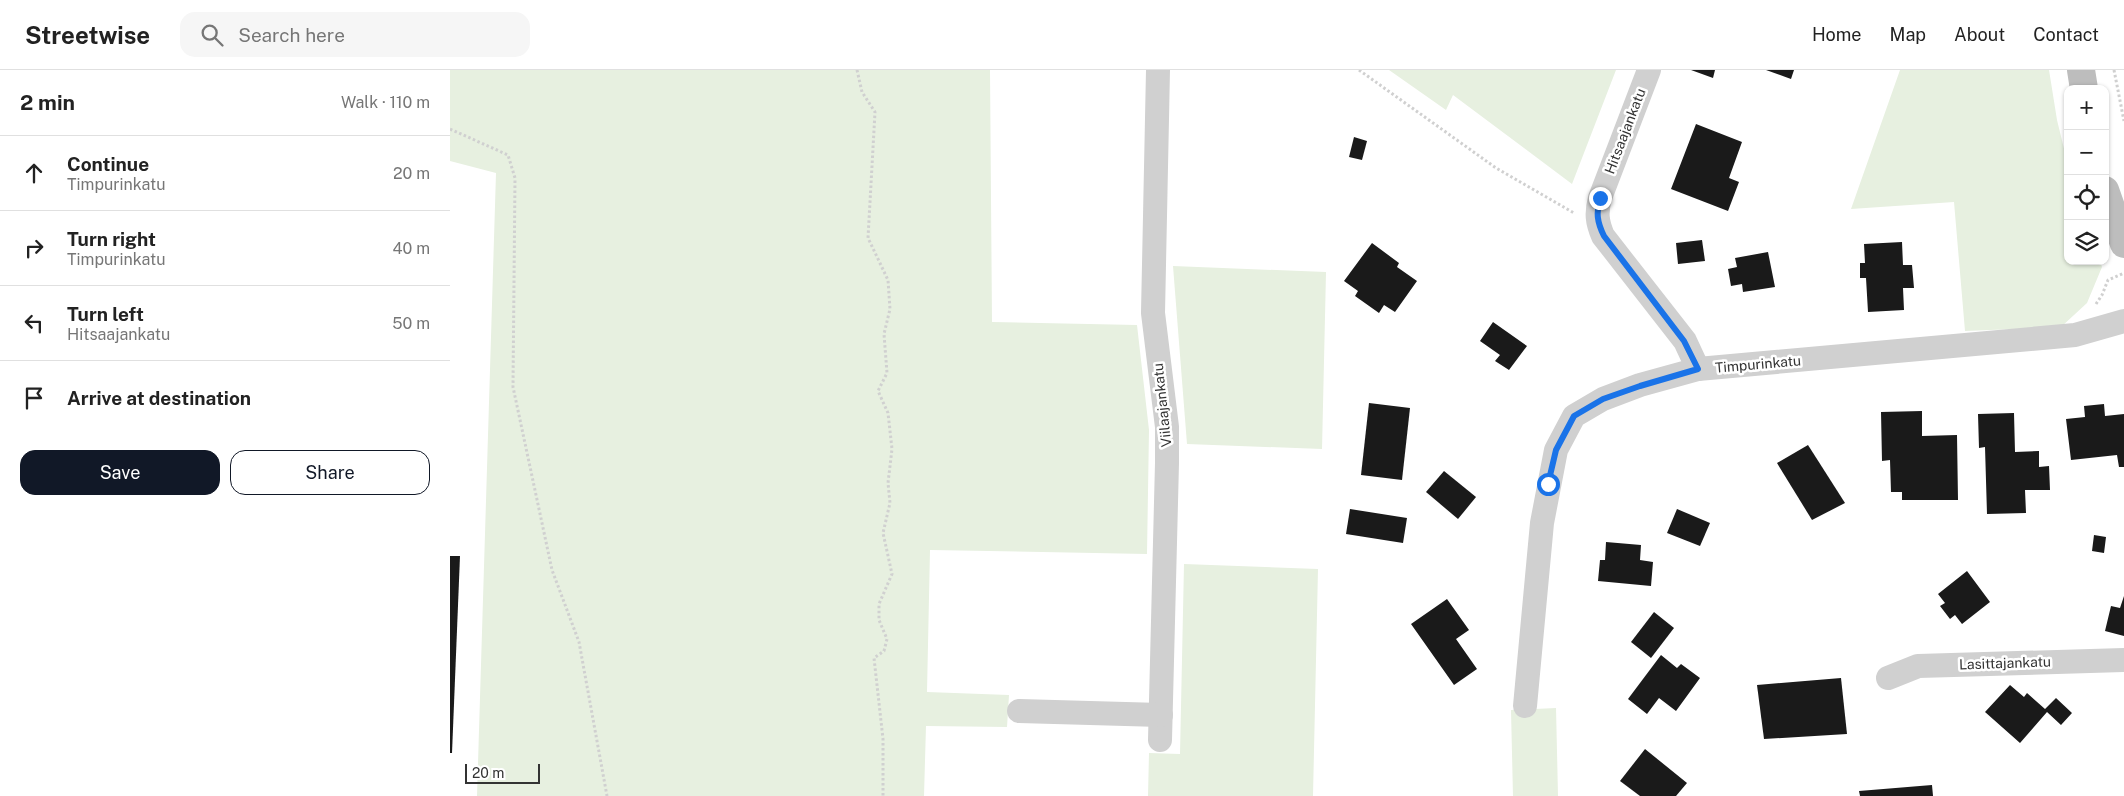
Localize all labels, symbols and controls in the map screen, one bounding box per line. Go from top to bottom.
search box [180,12,530,57]
text: Streetwise [25,21,150,49]
icon: search [198,21,226,49]
text: Search here [238,24,345,46]
text: Home [1812,24,1862,45]
text: Map [1890,24,1926,45]
text: About [1954,24,2005,45]
text: Contact [2033,24,2099,45]
map controls [2064,85,2109,265]
button: + [2064,85,2109,130]
street label: Hitsaajankatu [1601,86,1649,176]
text: 2 min [20,90,75,115]
text: Walk · 110 m [341,93,430,112]
button: − [2064,130,2109,175]
text: Continue [67,153,149,175]
icon: ahead [20,159,48,187]
text: 20 m [393,164,430,183]
text: Timpurinkatu [67,175,166,194]
button: locate [2064,175,2109,220]
route end [1589,187,1612,210]
button: layers [2064,220,2109,265]
text: Turn right [67,228,156,250]
icon: right [20,234,48,262]
text: 40 m [392,239,430,258]
text: Timpurinkatu [67,250,166,269]
text: Turn left [67,303,144,325]
icon: left [20,309,48,337]
text: 50 m [392,314,430,333]
text: Hitsaajankatu [67,325,170,344]
street label: Timpurinkatu [1714,352,1802,376]
street label: Viilaajankatu [1150,362,1174,448]
icon: arrive [20,384,48,412]
text: Arrive at destination [67,387,251,409]
button: Save [20,450,220,495]
button: Share [230,450,430,495]
route start [1537,473,1560,496]
street label: Lasittajankatu [1959,653,2051,673]
scale bar [465,761,540,784]
text: 20 m [472,765,504,781]

